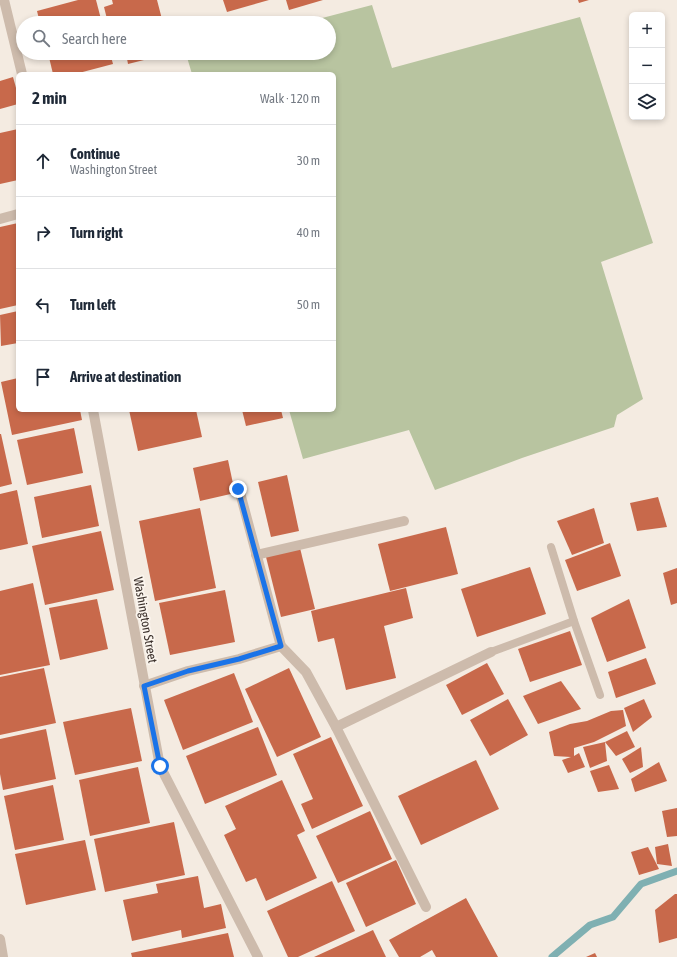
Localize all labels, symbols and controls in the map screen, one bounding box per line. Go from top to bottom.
map controls [629,12,665,120]
button: + [629,12,665,48]
search box [16,16,336,60]
icon: search [30,27,52,49]
text: Search here [62,30,127,47]
button: − [629,48,665,84]
button: layers [629,84,665,120]
text: 2 min [32,88,67,108]
text: Walk · 120 m [260,91,320,106]
text: Continue [70,145,120,162]
icon: ahead [32,150,54,172]
text: 30 m [297,153,320,168]
text: Washington Street [70,162,157,177]
icon: right [32,222,54,244]
text: Turn right [70,224,123,241]
text: 40 m [297,225,320,240]
icon: left [32,294,54,316]
text: Turn left [70,296,116,313]
text: 50 m [297,297,320,312]
icon: arrive [32,366,54,388]
text: Arrive at destination [70,368,181,385]
route end [229,480,247,498]
street label: Washington Street [131,576,161,665]
route start [151,757,169,775]

